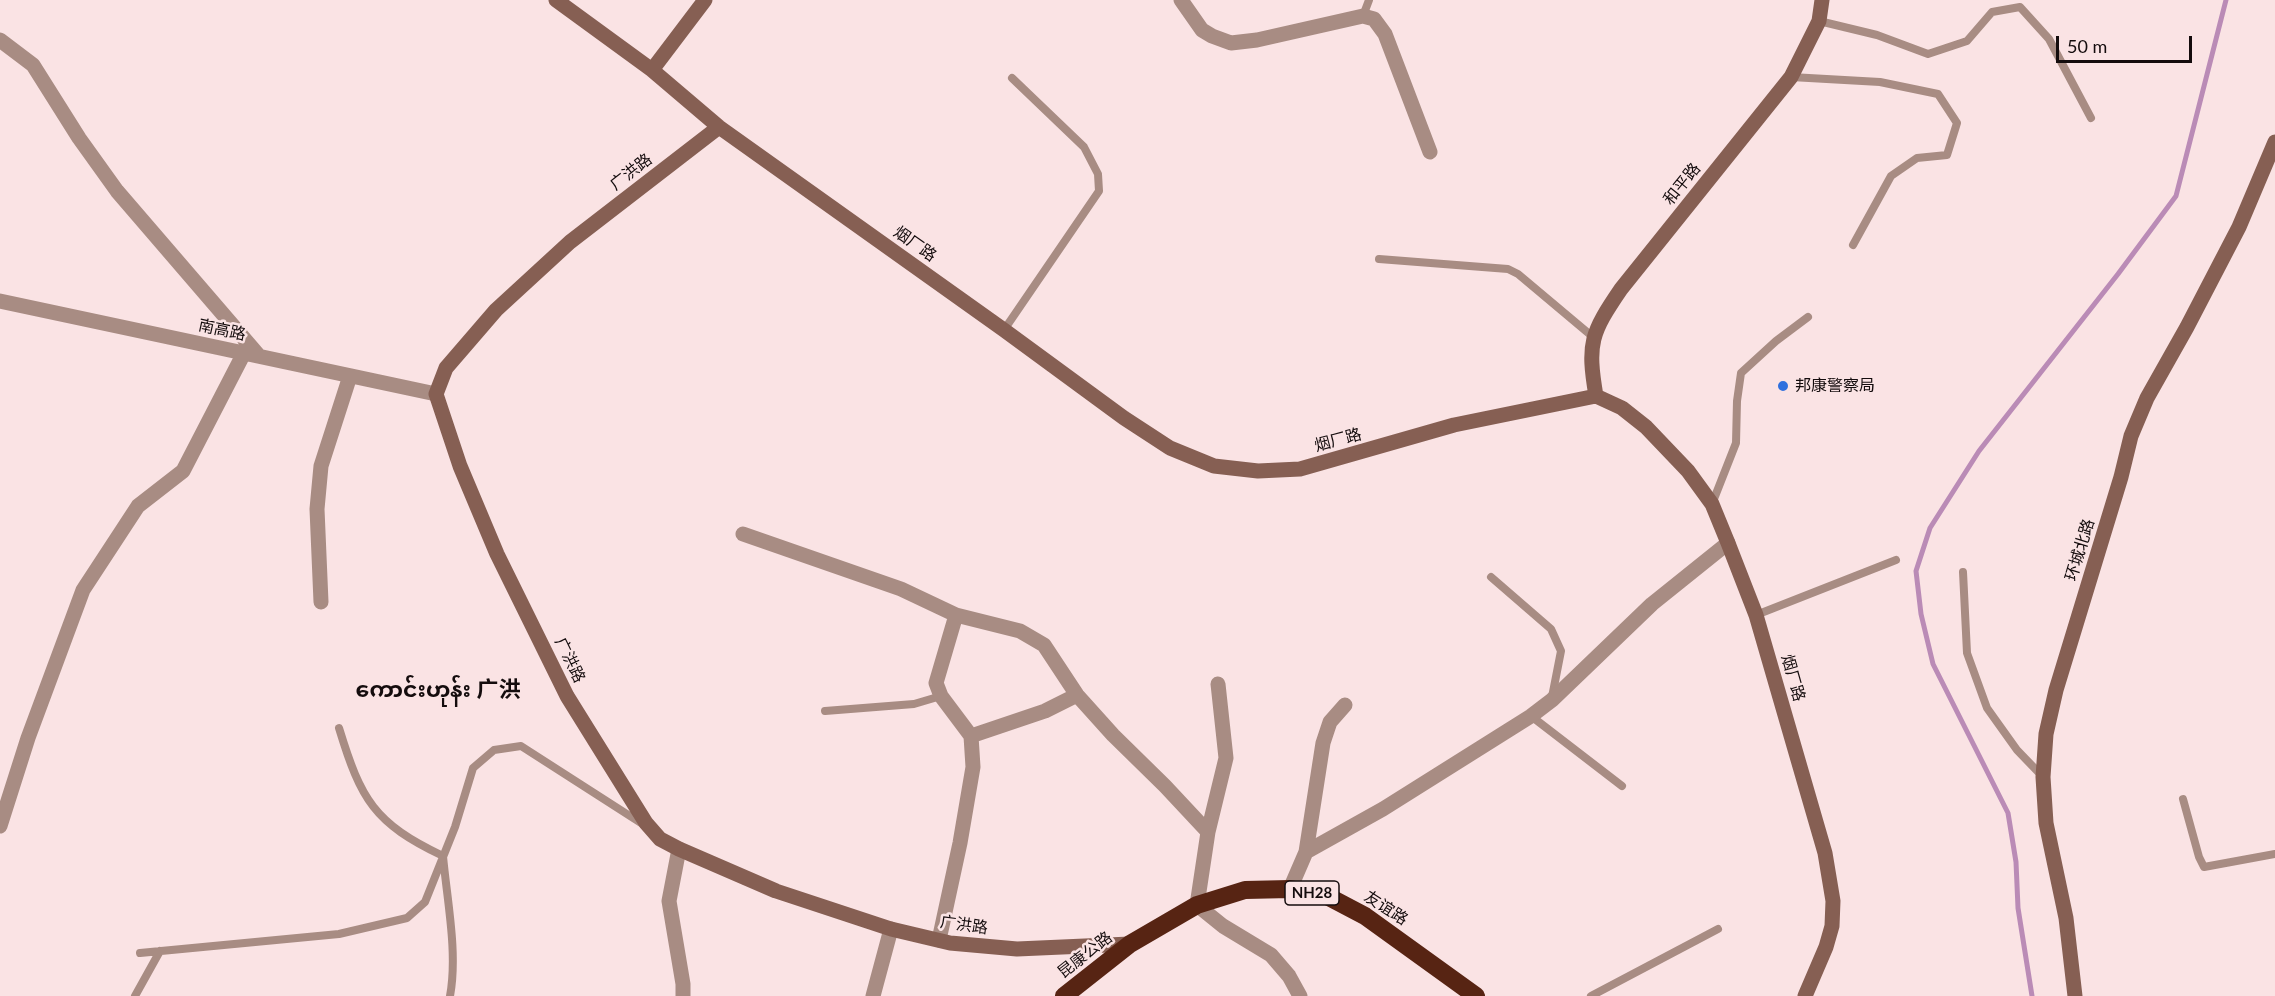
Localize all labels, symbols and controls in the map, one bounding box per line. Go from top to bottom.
scale bar [2059,24,2196,62]
text: 50 m [2067,35,2107,57]
street label: 广洪路 [606,150,656,194]
street label: 和平路 [1659,159,1705,209]
street label: 烟厂路 [890,222,940,266]
street label: 南高路 [197,316,247,344]
place label: 邦康警察局 [1795,376,1875,396]
marker: 邦康警察局 [1776,379,1790,393]
street label: 烟厂路 [1312,425,1364,455]
street label: 环城北路 [2061,517,2099,583]
street label: 广洪路 [551,634,589,686]
street label: 烟厂路 [1777,652,1809,704]
district label: ကောင်းဟုန်း 广洪 [356,677,520,703]
road number: NH28 [1285,881,1339,905]
street label: 友谊路 [1361,887,1411,929]
street label: 广洪路 [939,912,989,938]
street label: 昆康公路 [1054,928,1116,982]

